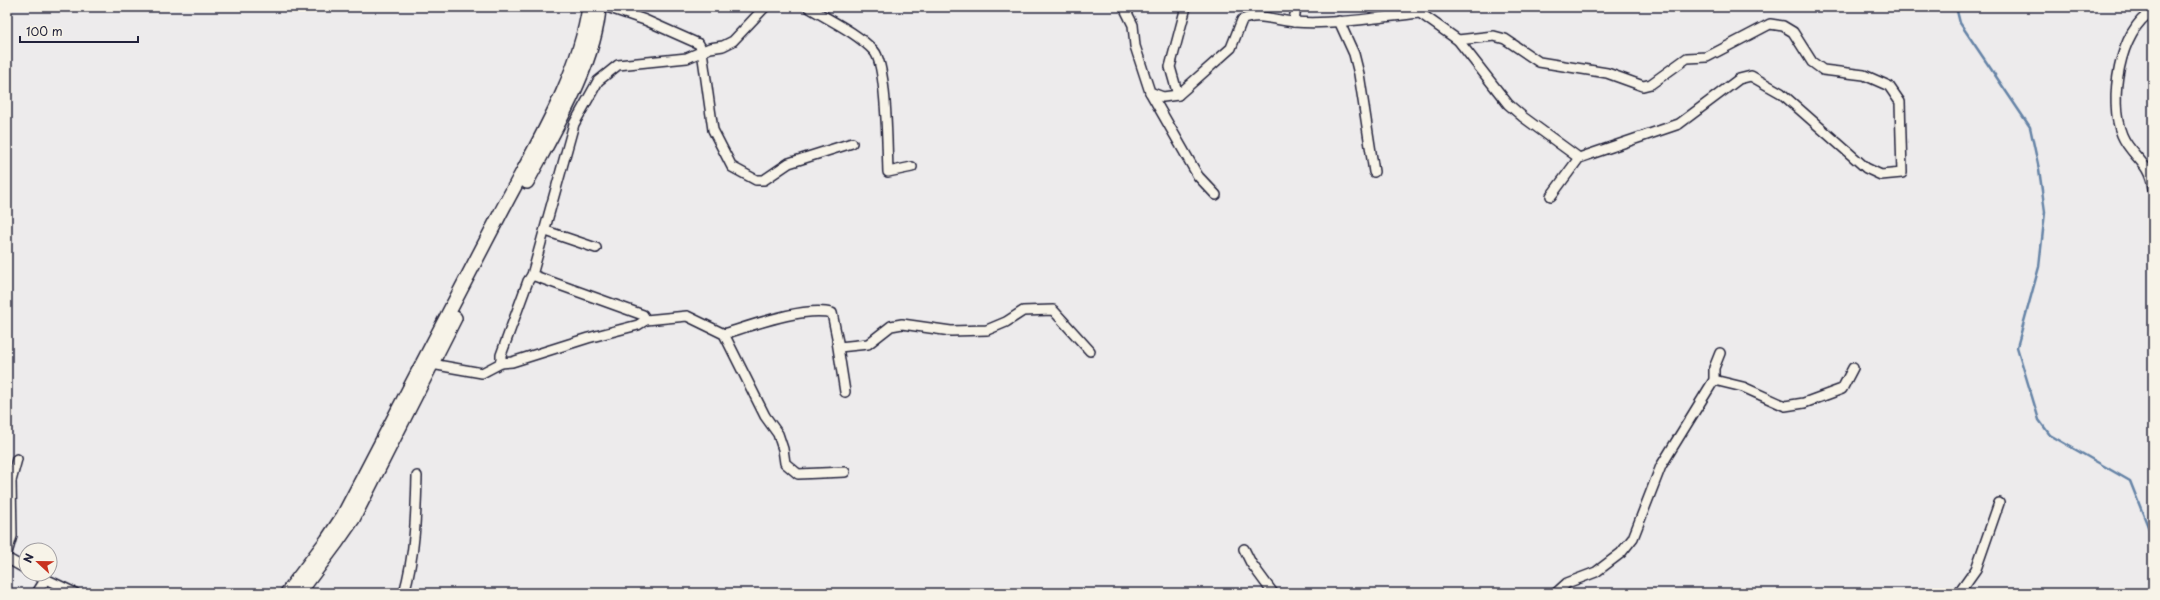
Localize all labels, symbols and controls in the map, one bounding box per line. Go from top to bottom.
scale bar [20,18,138,44]
text: 100 m [26,22,63,40]
north arrow [18,542,58,582]
text: N [19,551,38,565]

